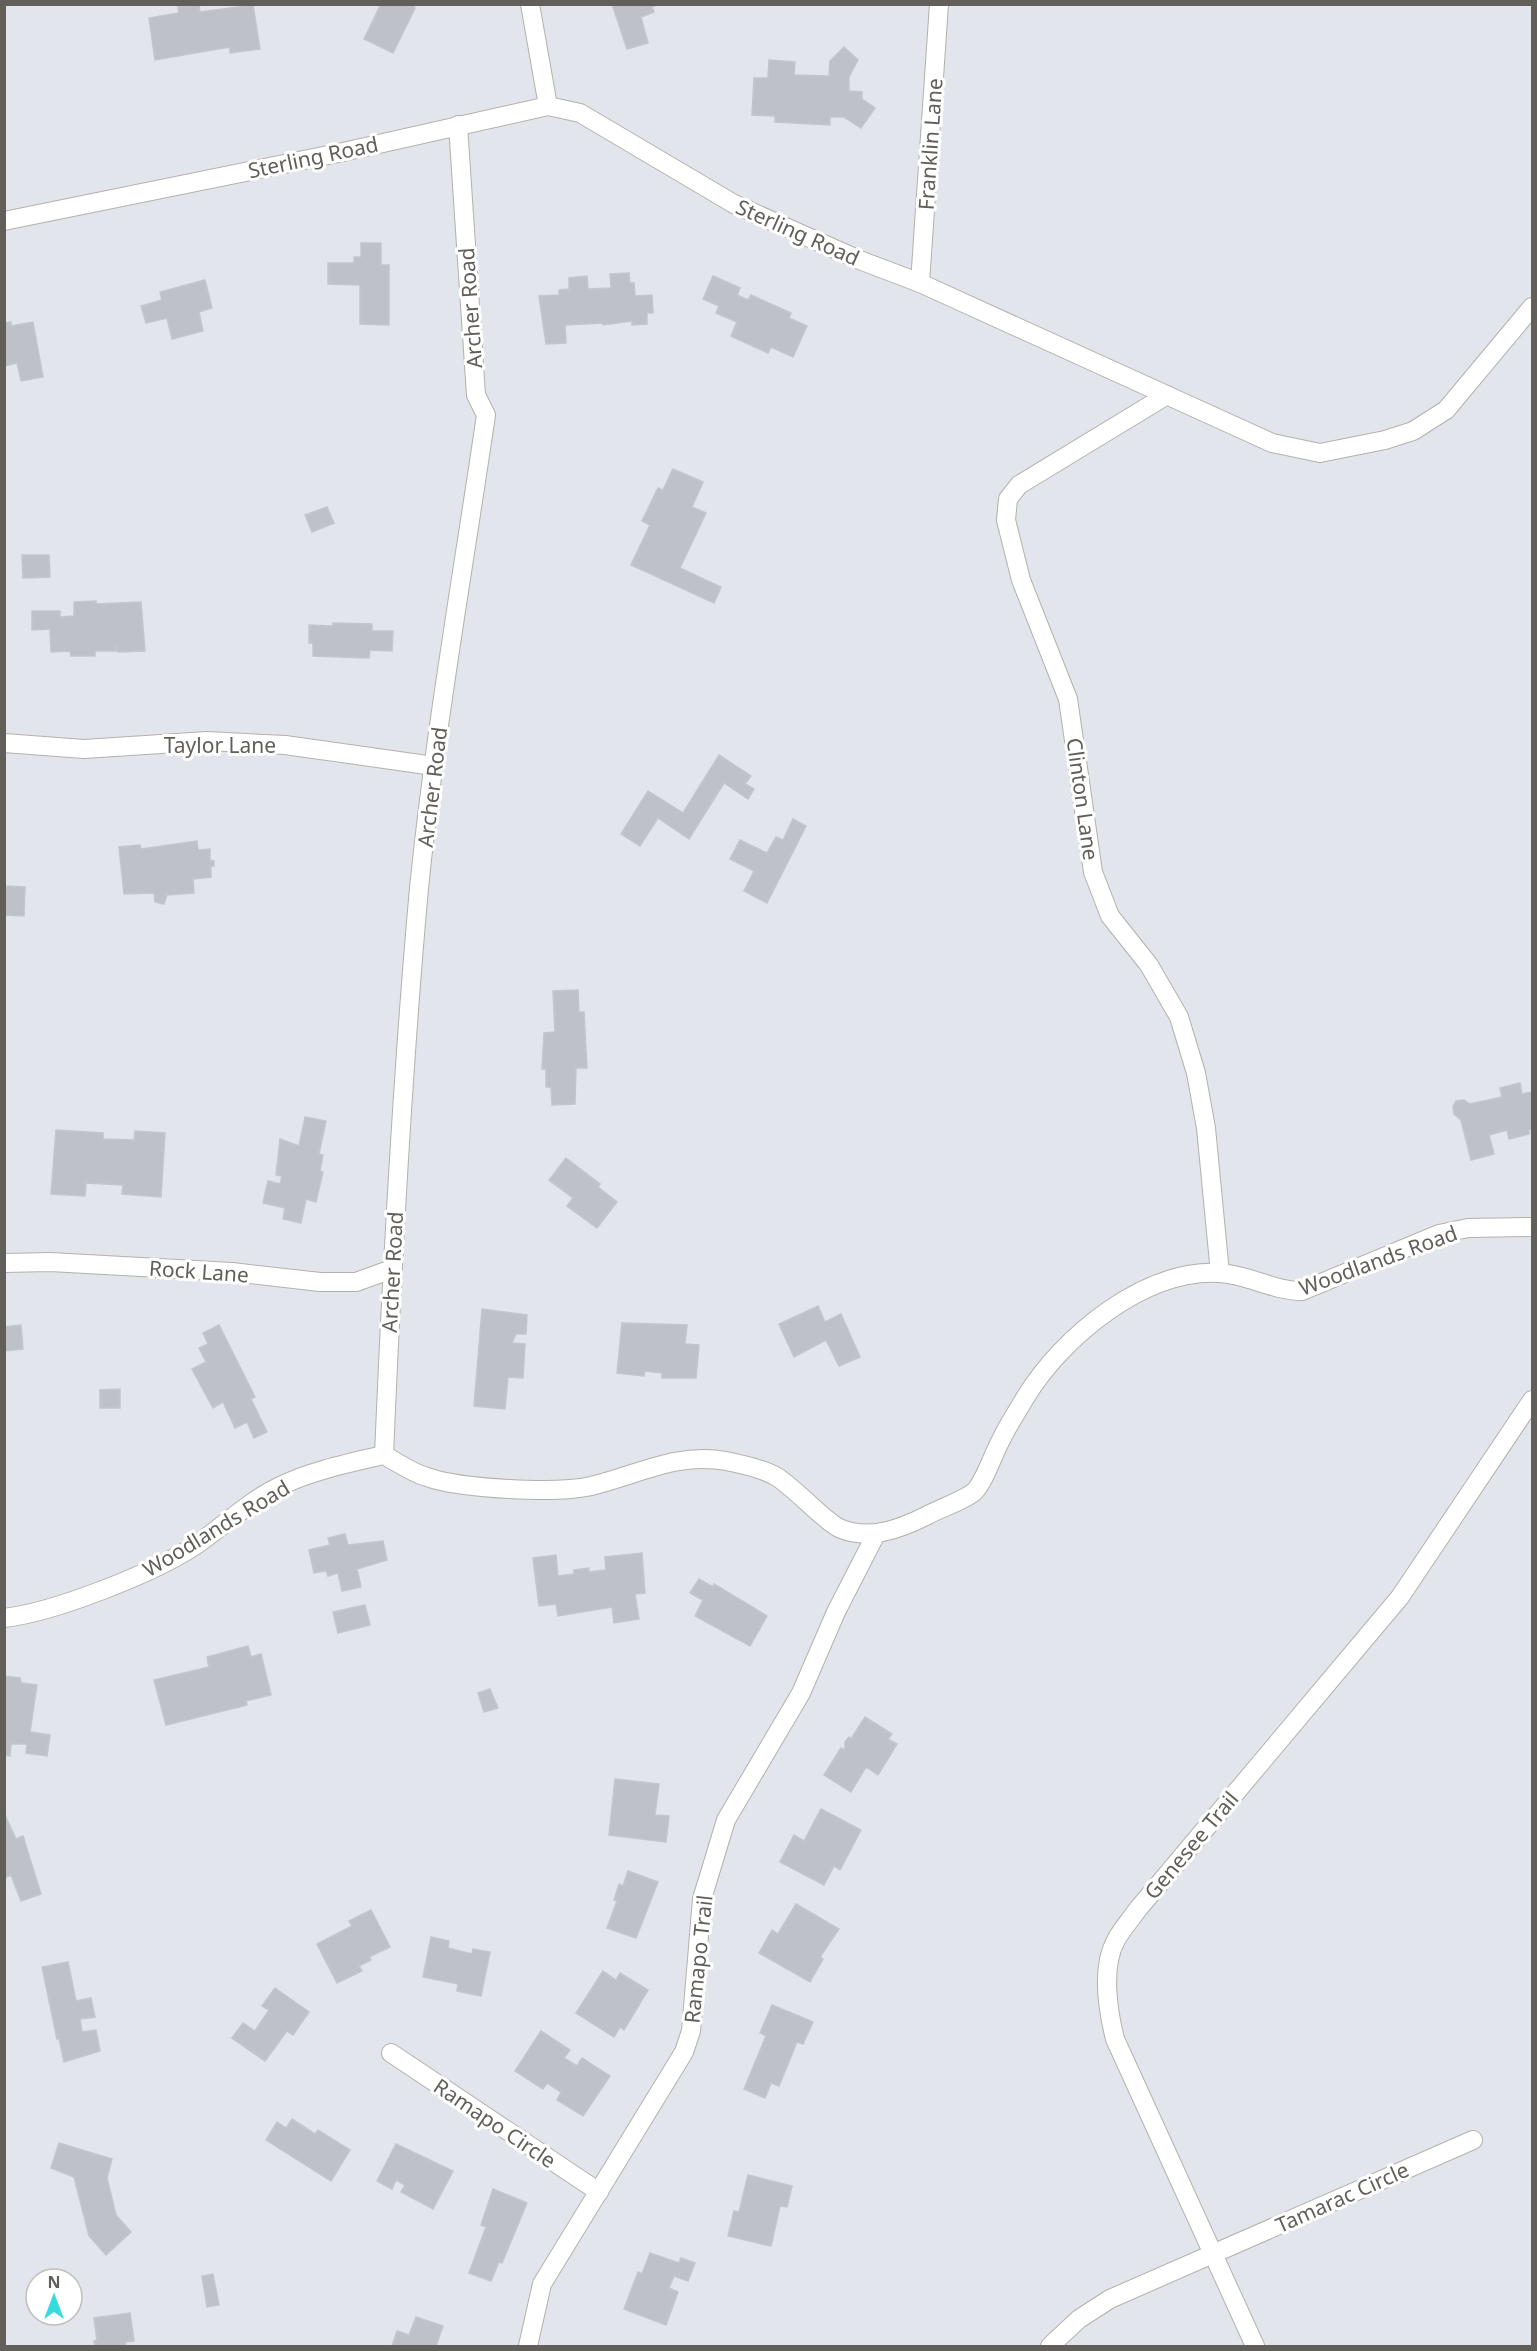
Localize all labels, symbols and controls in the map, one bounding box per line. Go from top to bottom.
street label: Franklin Lane [911,77,949,211]
street label: Sterling Road [245,130,381,184]
street label: Sterling Road [732,192,864,272]
street label: Archer Road [452,247,488,369]
street label: Archer Road [411,725,453,849]
street label: Taylor Lane [164,731,276,759]
street label: Clinton Lane [1061,736,1105,862]
street label: Archer Road [375,1211,409,1333]
street label: Woodlands Road [1295,1218,1461,1302]
street label: Rock Lane [148,1254,250,1288]
street label: Woodlands Road [137,1473,295,1583]
street label: Genesee Trail [1138,1785,1244,1905]
street label: Ramapo Trail [677,1893,719,2025]
street label: Ramapo Circle [428,2072,562,2174]
street label: Tamarac Circle [1271,2155,1413,2239]
north arrow [24,2267,84,2327]
text: N [47,2271,61,2293]

